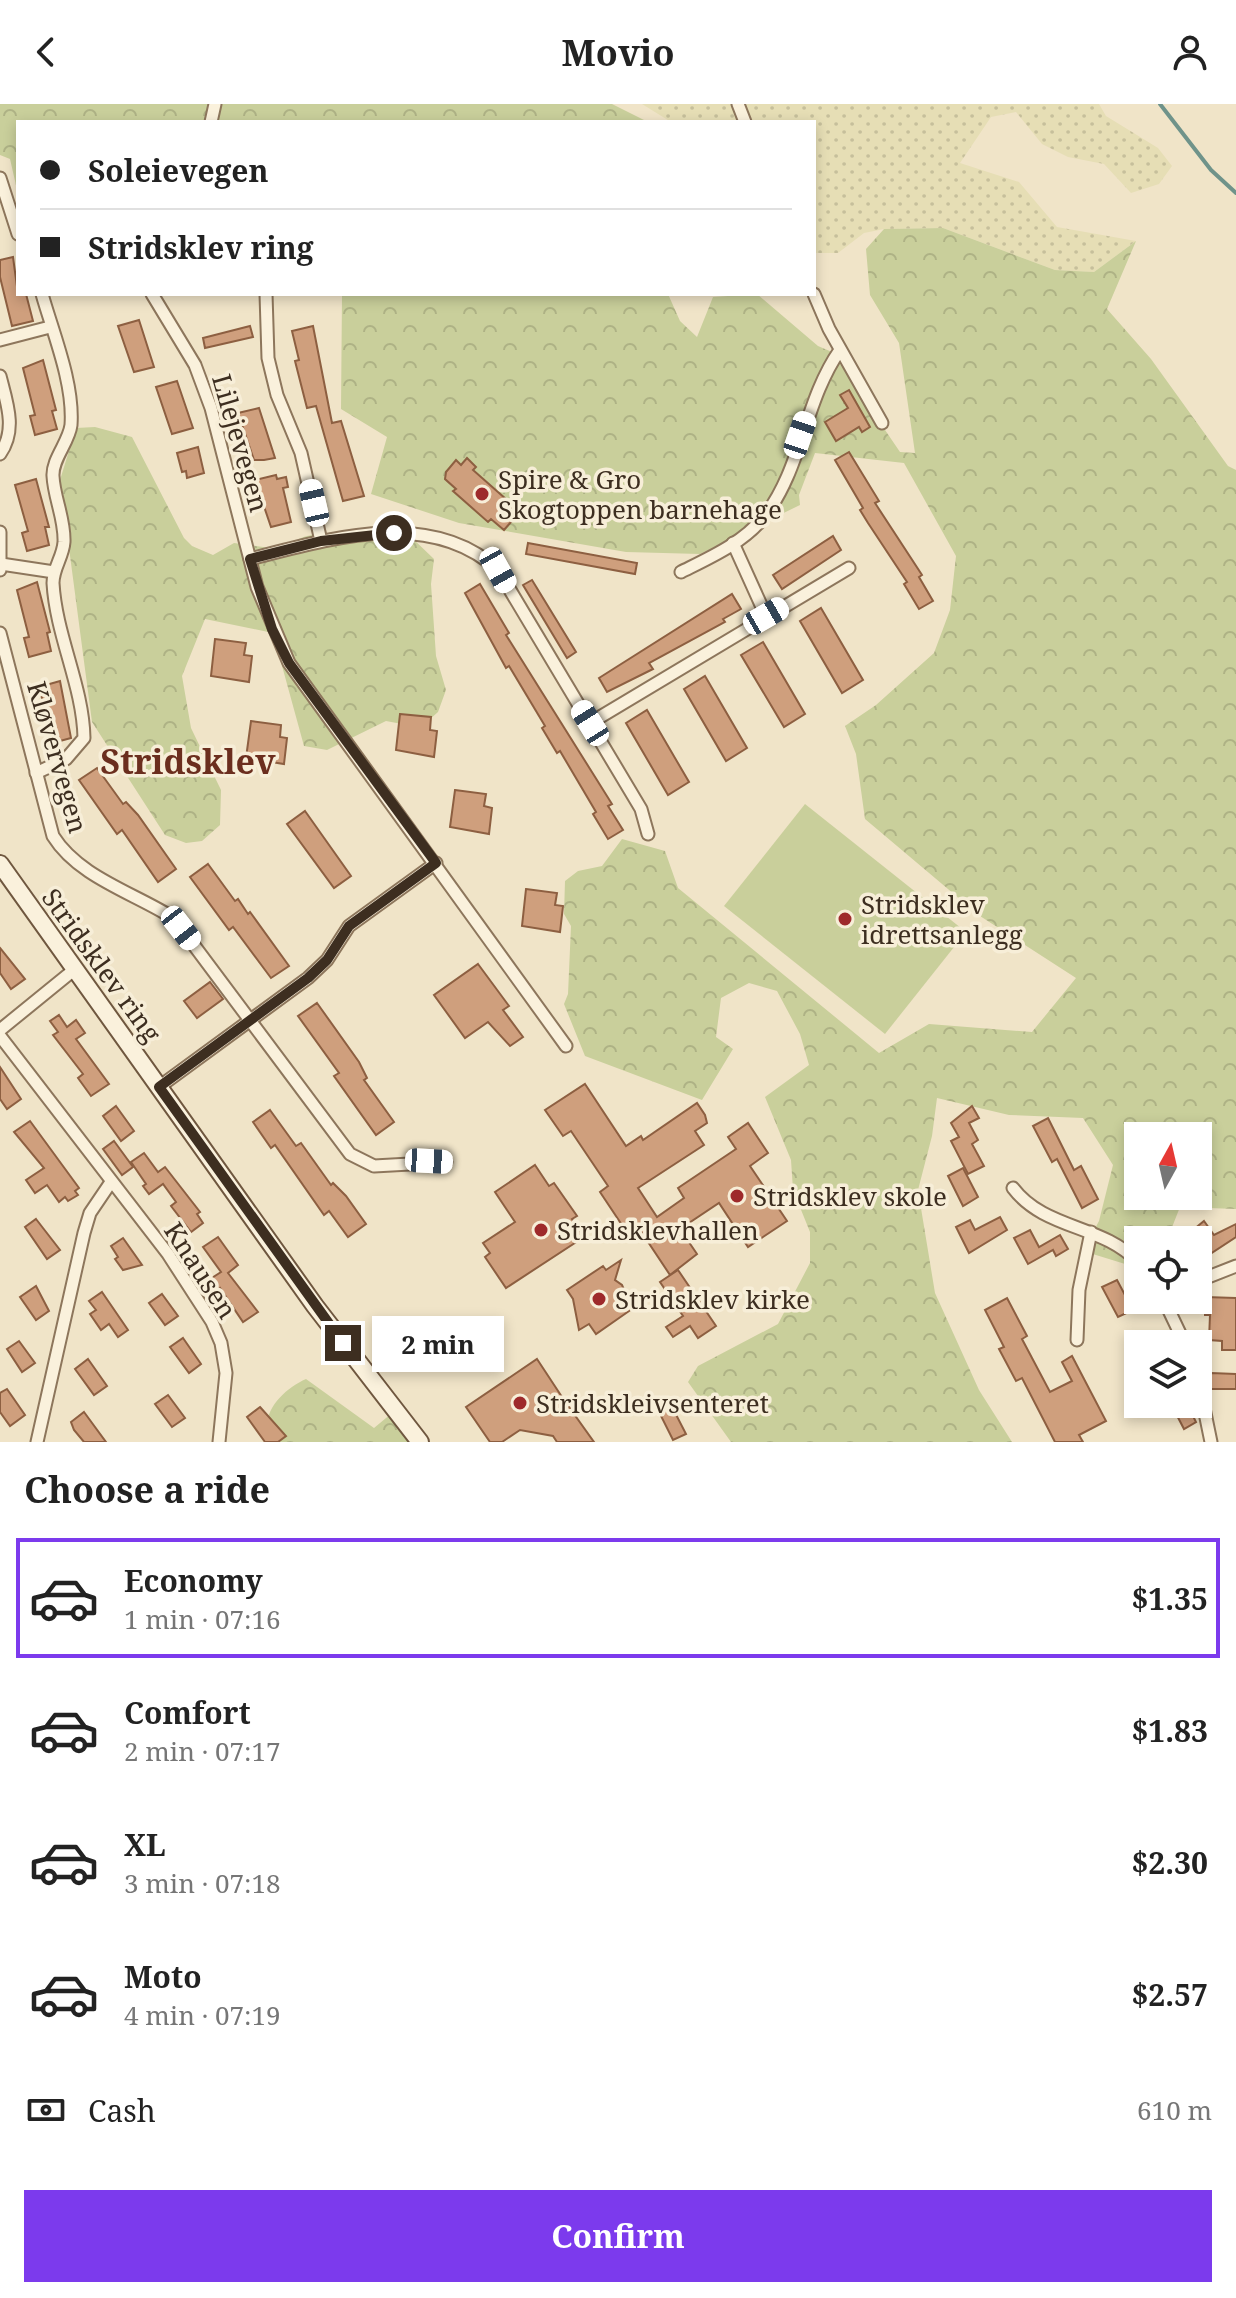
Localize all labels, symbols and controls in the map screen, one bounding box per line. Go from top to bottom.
text: Movio [562,28,674,77]
icon: back [24,30,68,74]
icon: person [1168,30,1212,74]
text: Soleievegen [88,150,269,191]
text: Stridsklev ring [88,227,314,268]
street label: Lilejevegen [204,370,278,516]
car [781,408,819,462]
place label: Spire & Gro Skogtoppen barnehage [498,461,782,527]
car [297,477,331,529]
marker: Spire & Gro Skogtoppen barnehage [473,485,491,503]
route start [376,515,412,551]
car [476,543,520,597]
car [739,594,793,638]
street label: Kløvervegen [19,677,97,837]
car [567,696,613,750]
district label: Stridsklev [100,738,276,784]
street label: Stridsklev ring [34,881,170,1049]
place label: Stridsklev idrettsanlegg [861,886,1023,952]
car [157,902,205,954]
marker: Stridsklev idrettsanlegg [836,910,854,928]
north arrow [1124,1122,1212,1210]
map controls [1124,1122,1212,1418]
car [404,1148,454,1174]
place label: Stridsklev skole [753,1178,947,1214]
marker: Stridsklev skole [728,1187,746,1205]
place label: Stridsklevhallen [557,1212,759,1248]
street label: Knausen [156,1215,246,1326]
marker: Stridsklevhallen [532,1221,550,1239]
button: locate [1124,1226,1212,1314]
place label: Stridsklev kirke [615,1281,810,1317]
marker: Stridsklev kirke [590,1290,608,1308]
callout: 2 min [371,1315,503,1371]
route end [325,1325,361,1361]
text: 2 min [401,1326,475,1362]
button: layers [1124,1330,1212,1418]
place label: Stridskleivsenteret [536,1385,769,1421]
marker: Stridskleivsenteret [511,1394,529,1412]
text: Choose a ride [24,1465,270,1514]
text: Economy [124,1560,263,1601]
icon: car [28,1562,100,1634]
text: $1.35 [1131,1578,1208,1619]
text: 1 min · 07:16 [124,1601,281,1637]
text: Comfort [124,1692,251,1733]
icon: car [28,1694,100,1766]
text: $1.83 [1131,1710,1208,1751]
text: 2 min · 07:17 [124,1733,281,1769]
text: XL [124,1824,166,1865]
icon: car [28,1826,100,1898]
text: $2.30 [1131,1842,1208,1883]
text: 3 min · 07:18 [124,1865,281,1901]
text: Moto [124,1956,202,1997]
icon: car [28,1958,100,2030]
text: $2.57 [1131,1974,1208,2015]
text: 4 min · 07:19 [124,1997,281,2033]
icon: cash [24,2088,68,2132]
text: Cash [88,2090,156,2131]
text: 610 m [1137,2092,1212,2128]
button: Confirm [24,2190,1212,2282]

